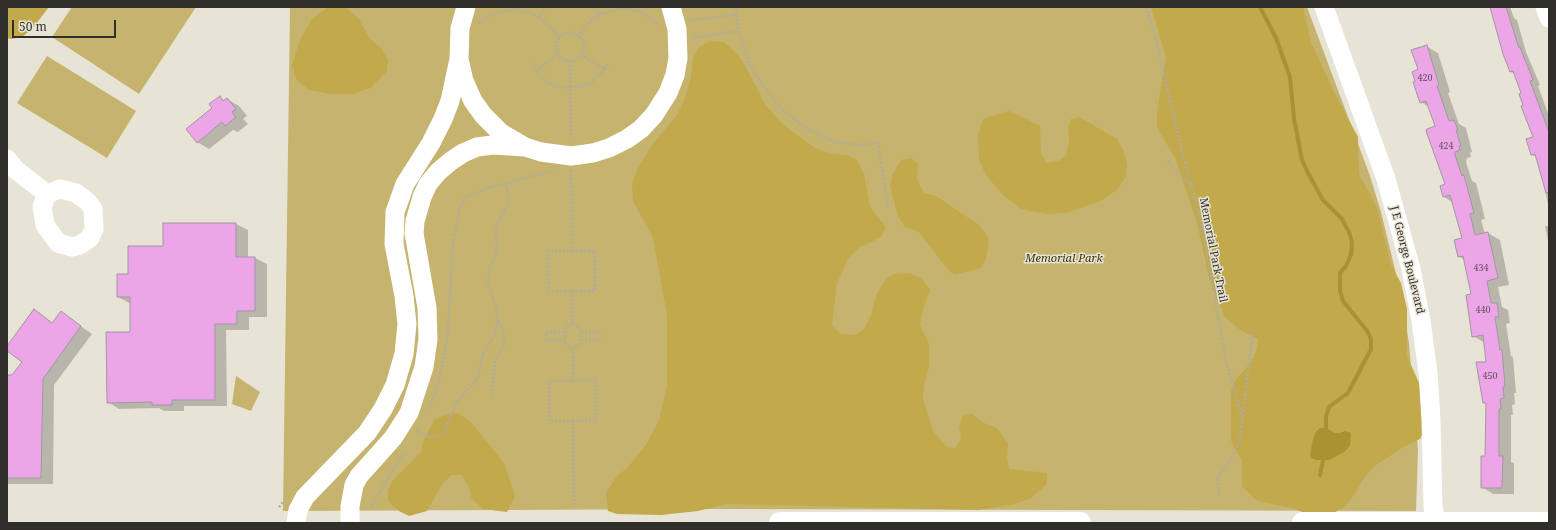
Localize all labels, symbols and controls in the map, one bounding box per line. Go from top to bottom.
scale bar [14,12,118,38]
text: 50 m [19,18,47,35]
house number: 420 [1417,73,1433,83]
house number: 424 [1438,141,1454,151]
street label: Memorial Park Trail [1196,197,1230,303]
street label: J E George Boulevard [1387,205,1427,315]
park label: Memorial Park [1025,252,1103,266]
house number: 434 [1473,263,1489,273]
house number: 440 [1475,305,1491,315]
house number: 450 [1482,371,1498,381]

